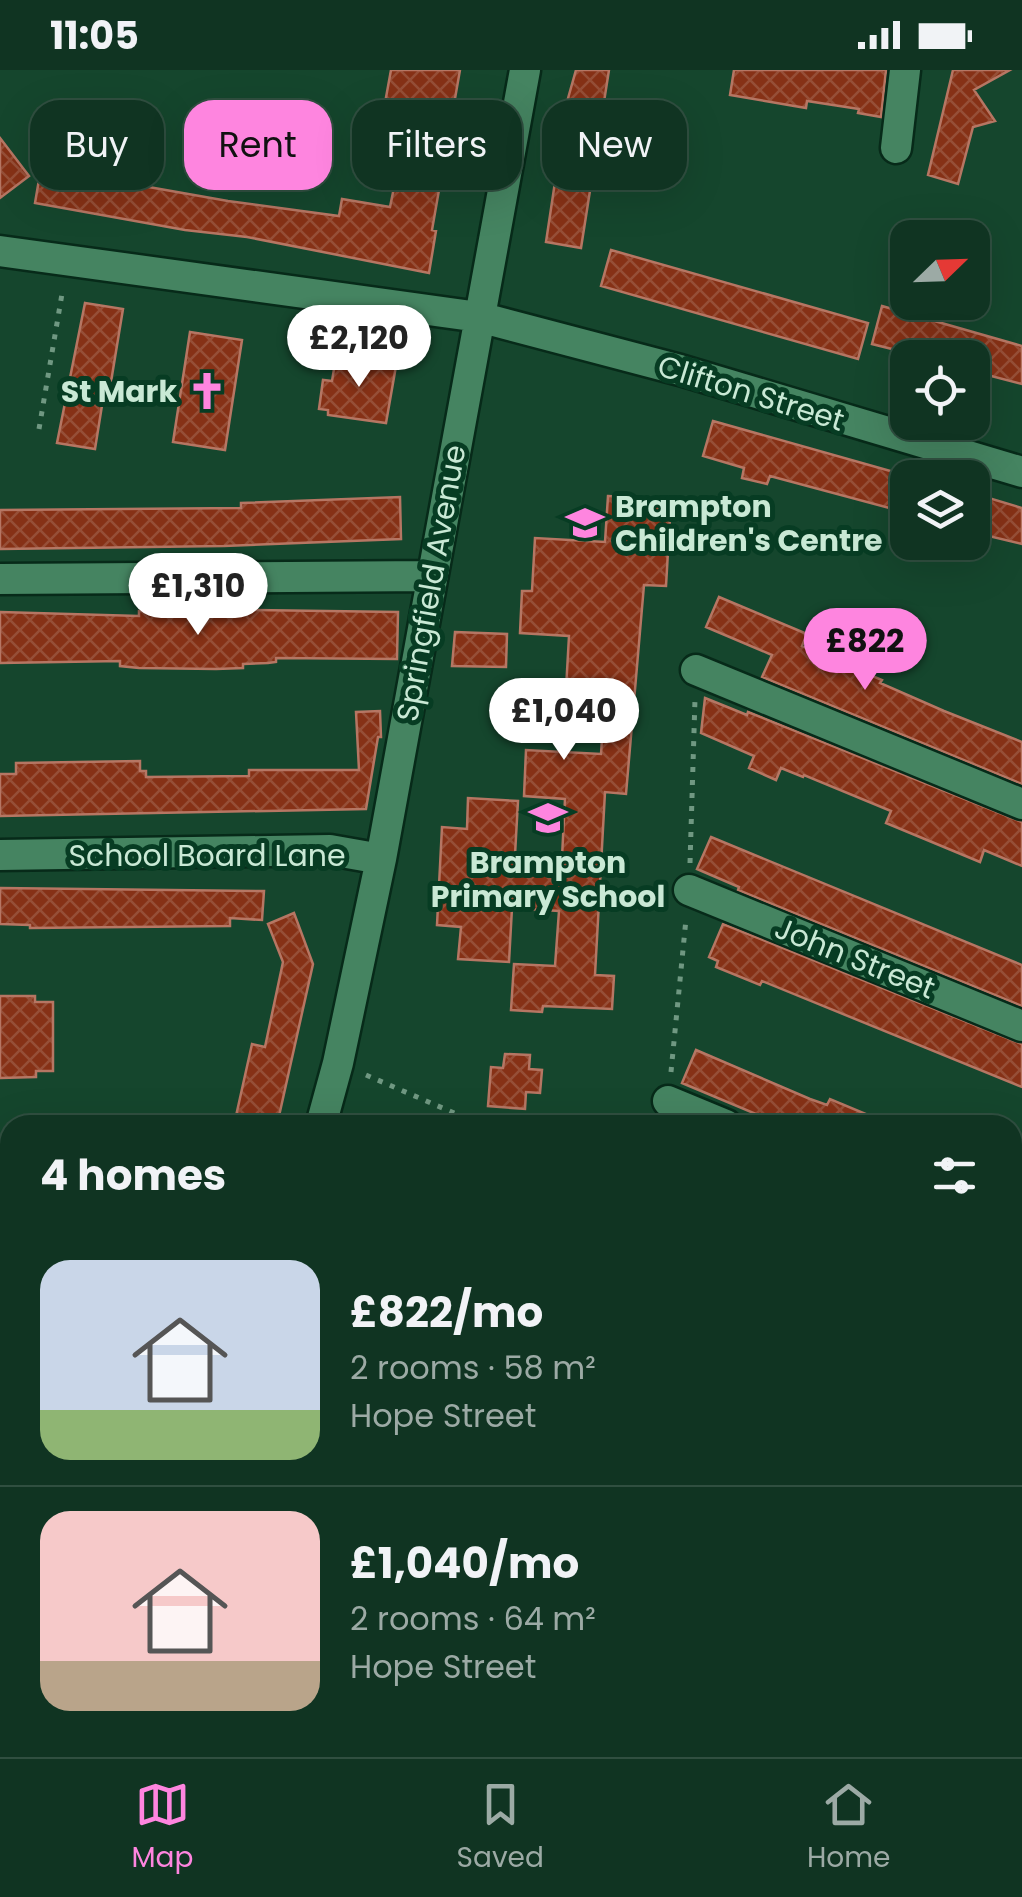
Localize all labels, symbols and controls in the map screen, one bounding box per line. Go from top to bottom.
text: 11:05 [50,9,139,62]
chip: Buy [30,100,164,190]
chip: Rent [184,100,332,190]
chip: Filters [352,100,522,190]
chip: New [542,100,687,190]
north arrow [890,220,990,320]
map controls [890,220,990,560]
pin: £2,120 [278,305,440,390]
text: £2,120 [309,315,409,360]
button: locate [890,340,990,440]
street label: Clifton Street [652,344,850,442]
place label: St Mark [61,370,177,413]
church icon: St Mark [186,370,228,412]
street label: Springfield Avenue [386,441,476,725]
button: layers [890,460,990,560]
place label: Brampton Children's Centre [615,485,882,562]
school or university icon: Brampton Children's Centre [564,502,606,544]
pin: £1,310 [117,553,279,638]
text: £1,310 [151,563,245,608]
pin: £822 [806,608,924,693]
text: £822 [826,618,904,663]
pin: £1,040 [483,678,645,763]
text: £1,040 [511,688,617,733]
school or university icon: Brampton Primary School [527,797,569,839]
street label: School Board Lane [68,834,346,877]
place label: Brampton Primary School [431,841,665,918]
street label: John Street [768,906,942,1010]
text: 4 homes [40,1146,226,1205]
icon: filters [927,1148,982,1203]
text: £822/mo [350,1283,543,1342]
icon: home [120,1300,240,1420]
text: 2 rooms · 58 m² [350,1345,596,1390]
text: Hope Street [350,1393,536,1438]
text: £1,040/mo [350,1534,579,1593]
icon: home [120,1551,240,1671]
text: 2 rooms · 64 m² [350,1596,596,1641]
text: Hope Street [350,1644,536,1689]
tab: Map [132,1777,193,1879]
tab: Saved [457,1777,544,1879]
tab: Home [807,1777,890,1879]

